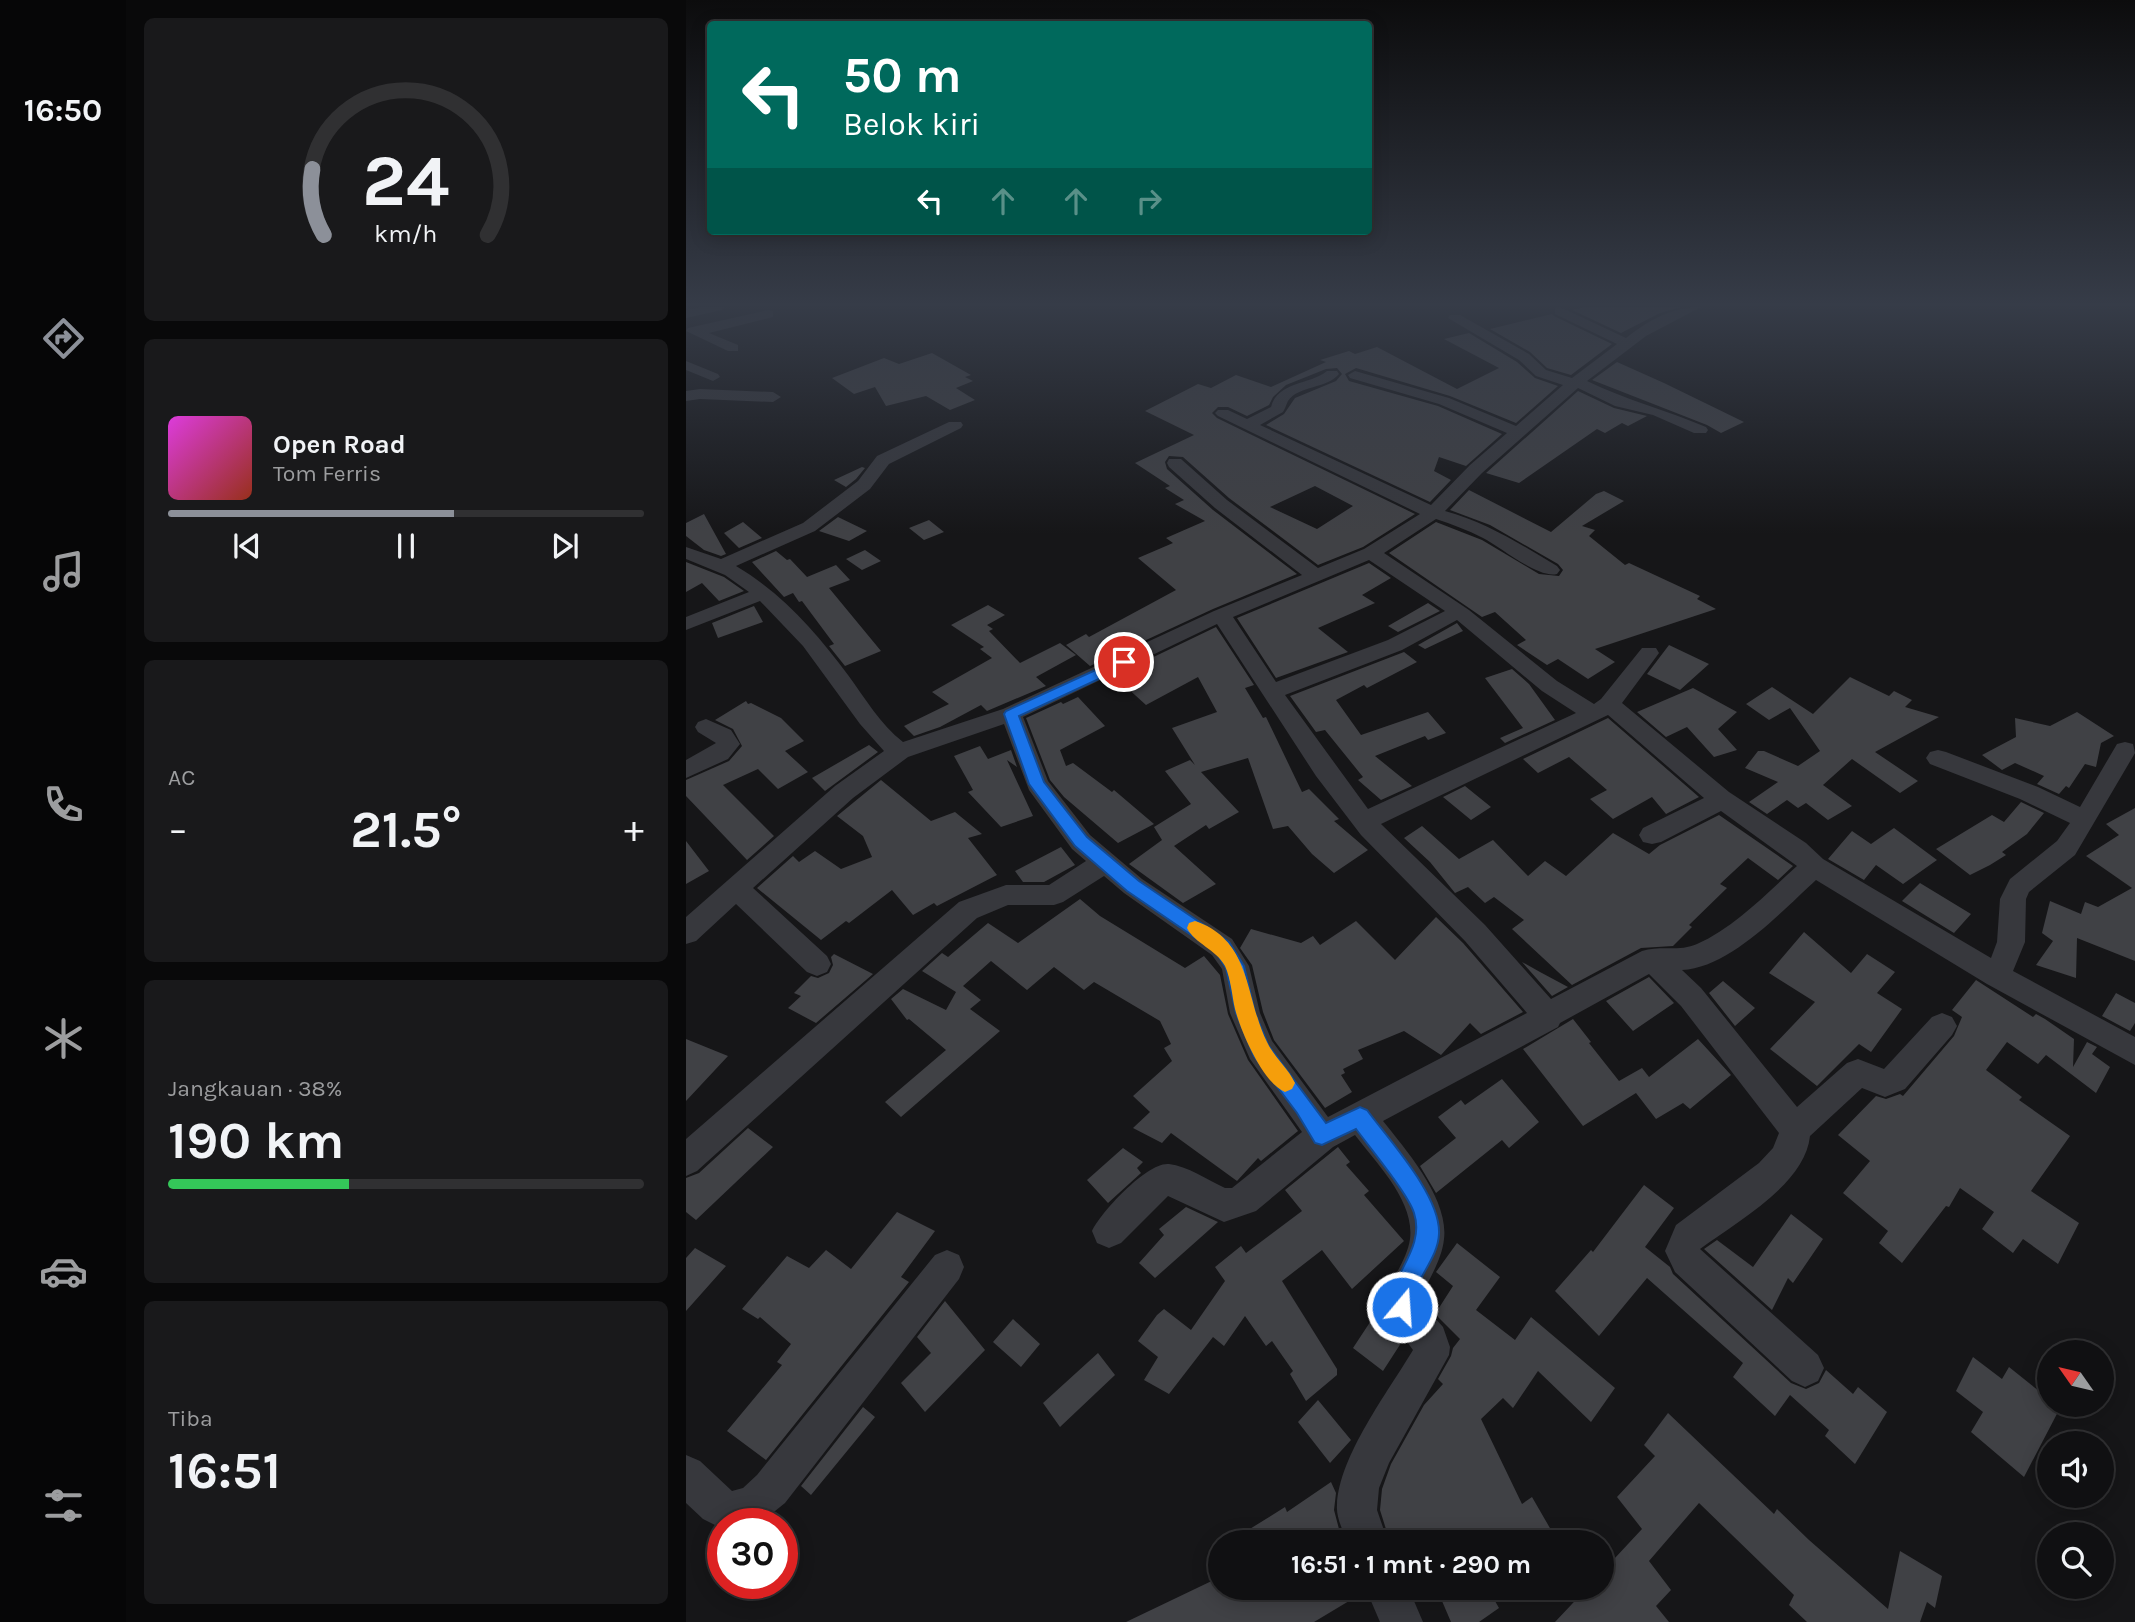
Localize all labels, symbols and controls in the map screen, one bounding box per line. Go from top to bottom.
text: 50 m [843,47,961,104]
icon: left [728,49,819,140]
text: 16:50 [24,92,102,129]
text: Belok kiri [843,106,980,143]
text: 24 [362,139,450,224]
icon: left [911,182,949,220]
icon: ahead [984,182,1022,220]
icon: ahead [1057,182,1095,220]
icon: right [1130,182,1168,220]
text: km/h [374,219,438,248]
icon: directions [39,314,88,363]
text: Open Road [273,429,406,460]
text: Tom Ferris [273,460,381,487]
icon: previous [228,527,266,565]
icon: pause [387,527,425,565]
icon: next [546,527,584,565]
icon: music [39,547,88,596]
pin [1094,632,1154,692]
icon: arrive [1105,643,1143,681]
text: AC [168,764,195,791]
icon: phone [39,780,88,829]
text: 21.5° [350,799,462,860]
text: − [168,807,188,852]
text: + [624,807,644,852]
icon: climate [39,1014,88,1063]
text: Jangkauan · 38% [168,1075,342,1102]
text: 190 km [168,1110,344,1171]
icon: car [39,1247,88,1296]
position arrow [1365,1270,1439,1344]
north arrow [2037,1340,2114,1418]
map controls [2037,1340,2114,1599]
text: Tiba [168,1405,213,1432]
button: sound [2037,1431,2114,1508]
text: 16:51 [168,1440,281,1501]
icon: filters [39,1481,88,1530]
speed limit sign: 30 [707,1508,798,1599]
button: search [2037,1522,2114,1599]
text: 16:51 · 1 mnt · 290 m [1291,1549,1531,1580]

